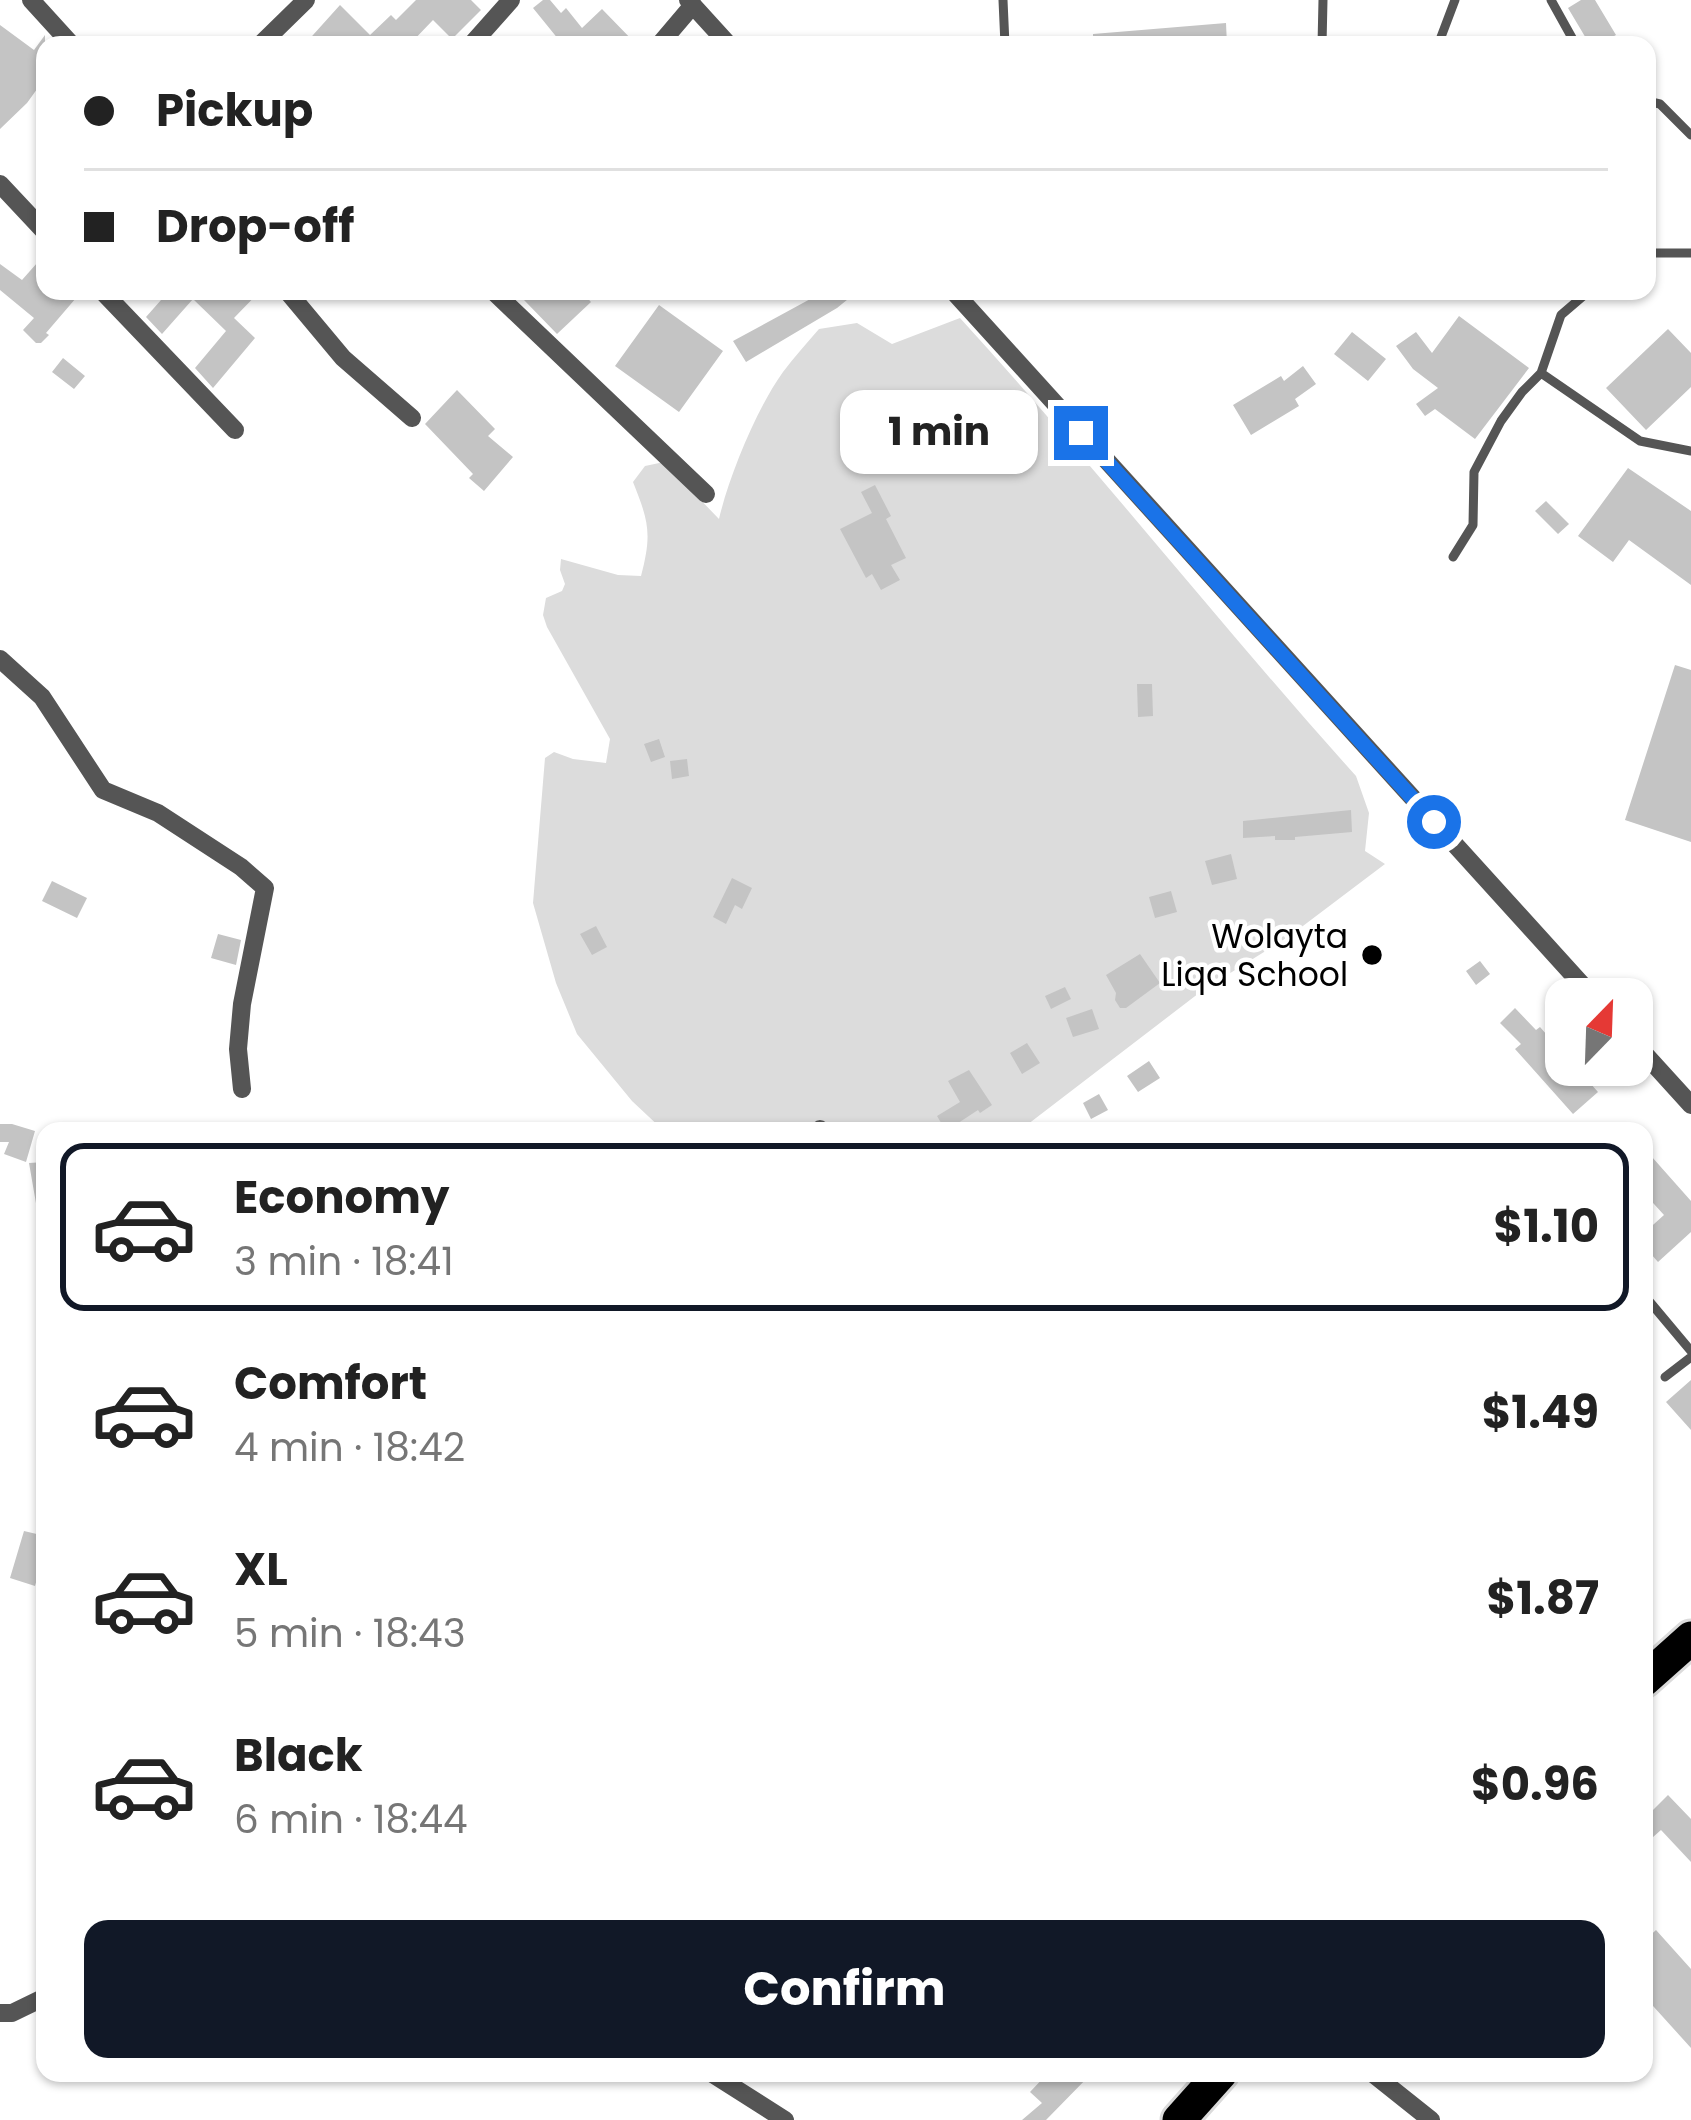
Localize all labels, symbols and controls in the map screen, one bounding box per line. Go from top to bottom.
text: Pickup [156,79,313,142]
text: Drop-off [156,195,354,258]
callout: 1 min [841,391,1039,475]
text: 1 min [888,404,990,459]
route end [1054,406,1108,460]
route start [1407,795,1461,849]
place label: Wolayta Liqa School [1161,913,1348,998]
marker: Wolayta Liqa School [1359,942,1385,968]
north arrow [1545,978,1653,1086]
map controls [1545,978,1653,1086]
text: Economy [234,1166,449,1229]
icon: car [90,1173,198,1281]
text: $1.10 [1494,1195,1599,1258]
text: 3 min · 18:41 [234,1234,454,1289]
text: Comfort [234,1352,427,1415]
icon: car [90,1359,198,1467]
text: $1.49 [1482,1381,1599,1444]
text: 4 min · 18:42 [234,1420,465,1475]
text: XL [234,1538,288,1601]
icon: car [90,1545,198,1653]
text: $1.87 [1487,1567,1599,1630]
text: 5 min · 18:43 [234,1606,466,1661]
text: Black [234,1724,363,1787]
icon: car [90,1731,198,1839]
text: $0.96 [1471,1753,1599,1816]
text: 6 min · 18:44 [234,1792,467,1847]
button: Confirm [84,1920,1605,2058]

